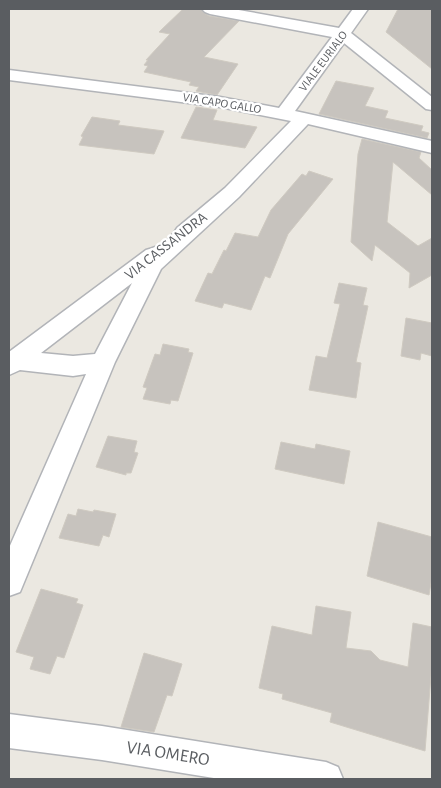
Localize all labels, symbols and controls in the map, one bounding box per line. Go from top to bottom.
street label: VIALE EURIALO [297,28,350,93]
street label: VIA CAPO GALLO [182,91,262,115]
street label: VIA CASSANDRA [122,209,210,283]
street label: VIA OMERO [125,739,211,769]

